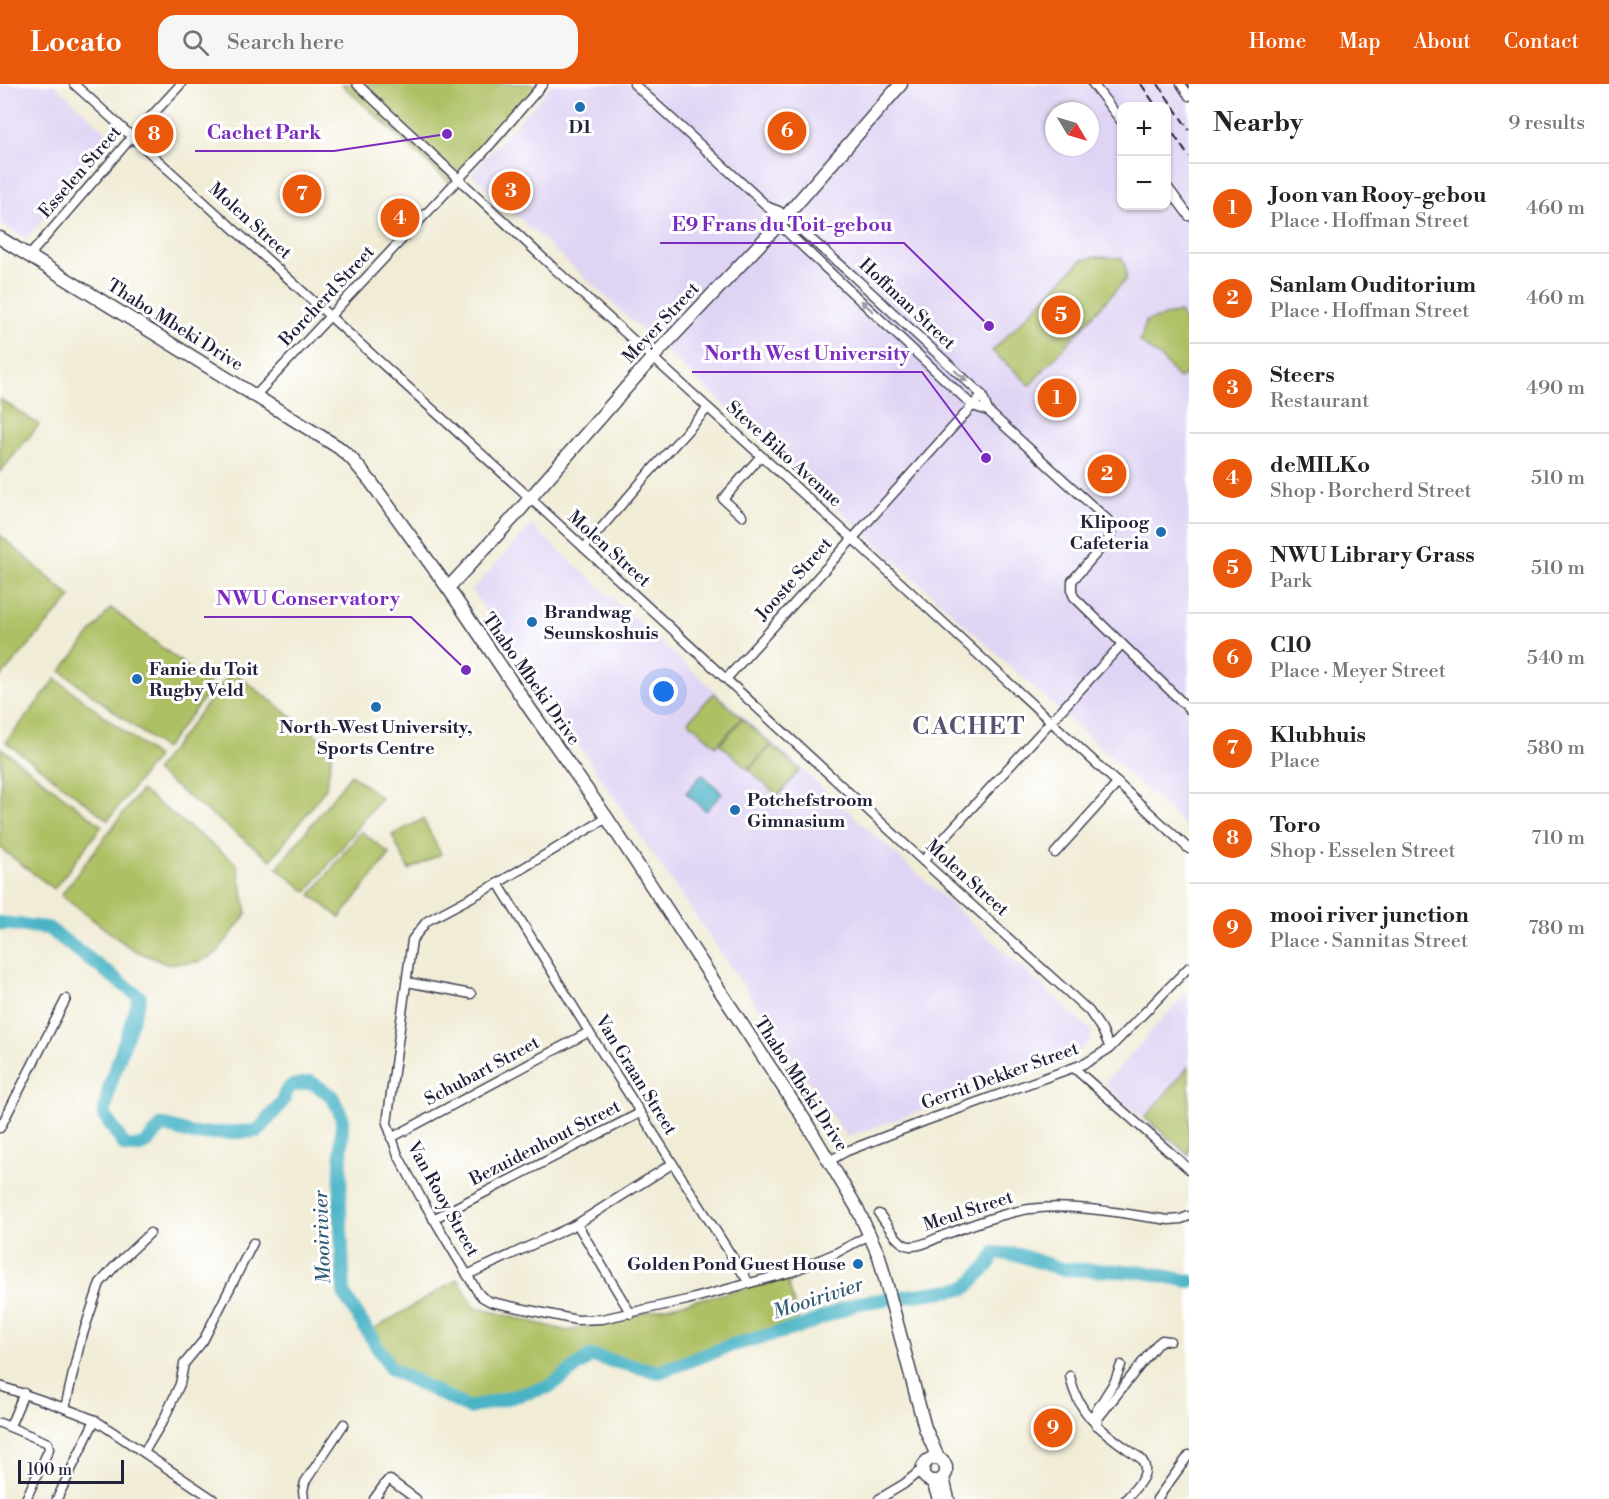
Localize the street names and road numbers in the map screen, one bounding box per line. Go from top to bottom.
street label: Esselen Street [34,121,127,223]
street label: Molen Street [204,178,297,265]
street label: Borcherd Street [274,240,380,352]
street label: Hoffman Street [854,253,961,355]
street label: Thabo Mbeki Drive [103,274,247,376]
street label: Meyer Street [618,277,705,368]
street label: Steve Biko Avenue [721,396,847,512]
street label: Molen Street [563,506,656,593]
street label: Jooste Street [750,532,838,626]
street label: Thabo Mbeki Drive [477,608,585,750]
street label: Molen Street [921,835,1014,922]
street label: Van Graan Street [589,1010,682,1140]
street label: Thabo Mbeki Drive [749,1012,853,1156]
street label: Schubart Street [421,1031,544,1111]
street label: Gerrit Dekker Street [918,1037,1082,1115]
street label: Bezuidenhout Street [465,1095,625,1192]
street label: Van Rooy Street [401,1136,484,1261]
street label: Meul Street [920,1185,1016,1236]

